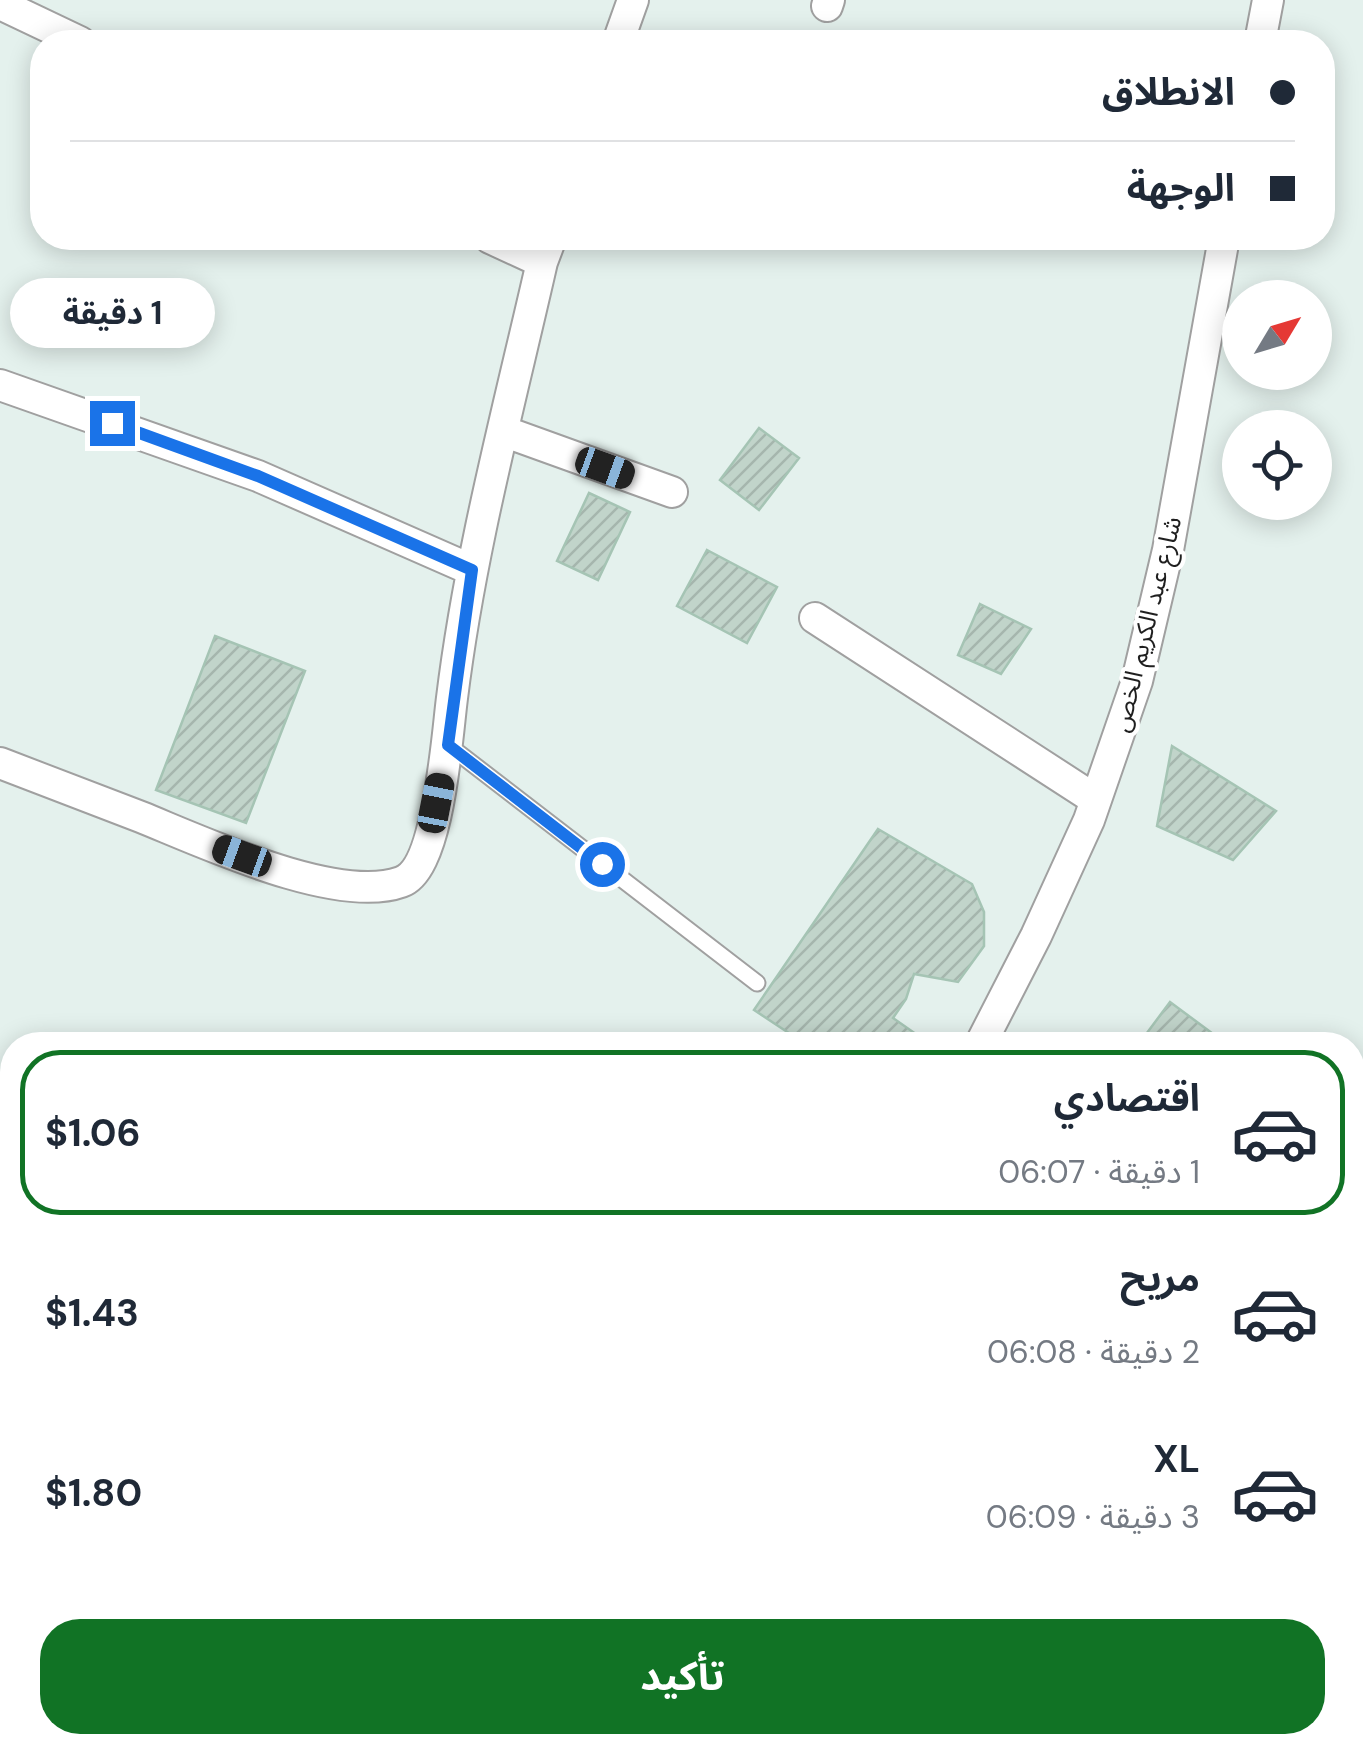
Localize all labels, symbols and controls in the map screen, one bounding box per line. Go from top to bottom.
text: الانطلاق [1102,67,1235,117]
text: الوجهة [1127,163,1235,213]
callout: 1 دقيقة [9,278,214,348]
north arrow [1222,280,1332,390]
map controls [1222,280,1332,520]
text: 1 دقيقة [63,292,162,334]
route end [90,401,135,446]
button: locate [1222,410,1332,520]
car [572,444,638,492]
street label: شارع عبد الكريم الخص [1104,513,1192,736]
car [416,771,456,835]
car [209,832,275,880]
route start [580,842,625,887]
text: اقتصادي [1054,1073,1200,1123]
icon: car [1230,1088,1320,1178]
text: $1.06 [45,1108,141,1158]
text: 1 دقيقة · 06:07 [998,1151,1200,1193]
text: مريح [1120,1253,1200,1303]
icon: car [1230,1268,1320,1358]
text: $1.43 [45,1288,139,1338]
text: 2 دقيقة · 06:08 [987,1331,1200,1373]
text: XL [1153,1434,1200,1484]
icon: car [1230,1448,1320,1538]
text: $1.80 [45,1468,142,1518]
text: 3 دقيقة · 06:09 [986,1496,1200,1538]
button: تأكيد [40,1619,1325,1734]

